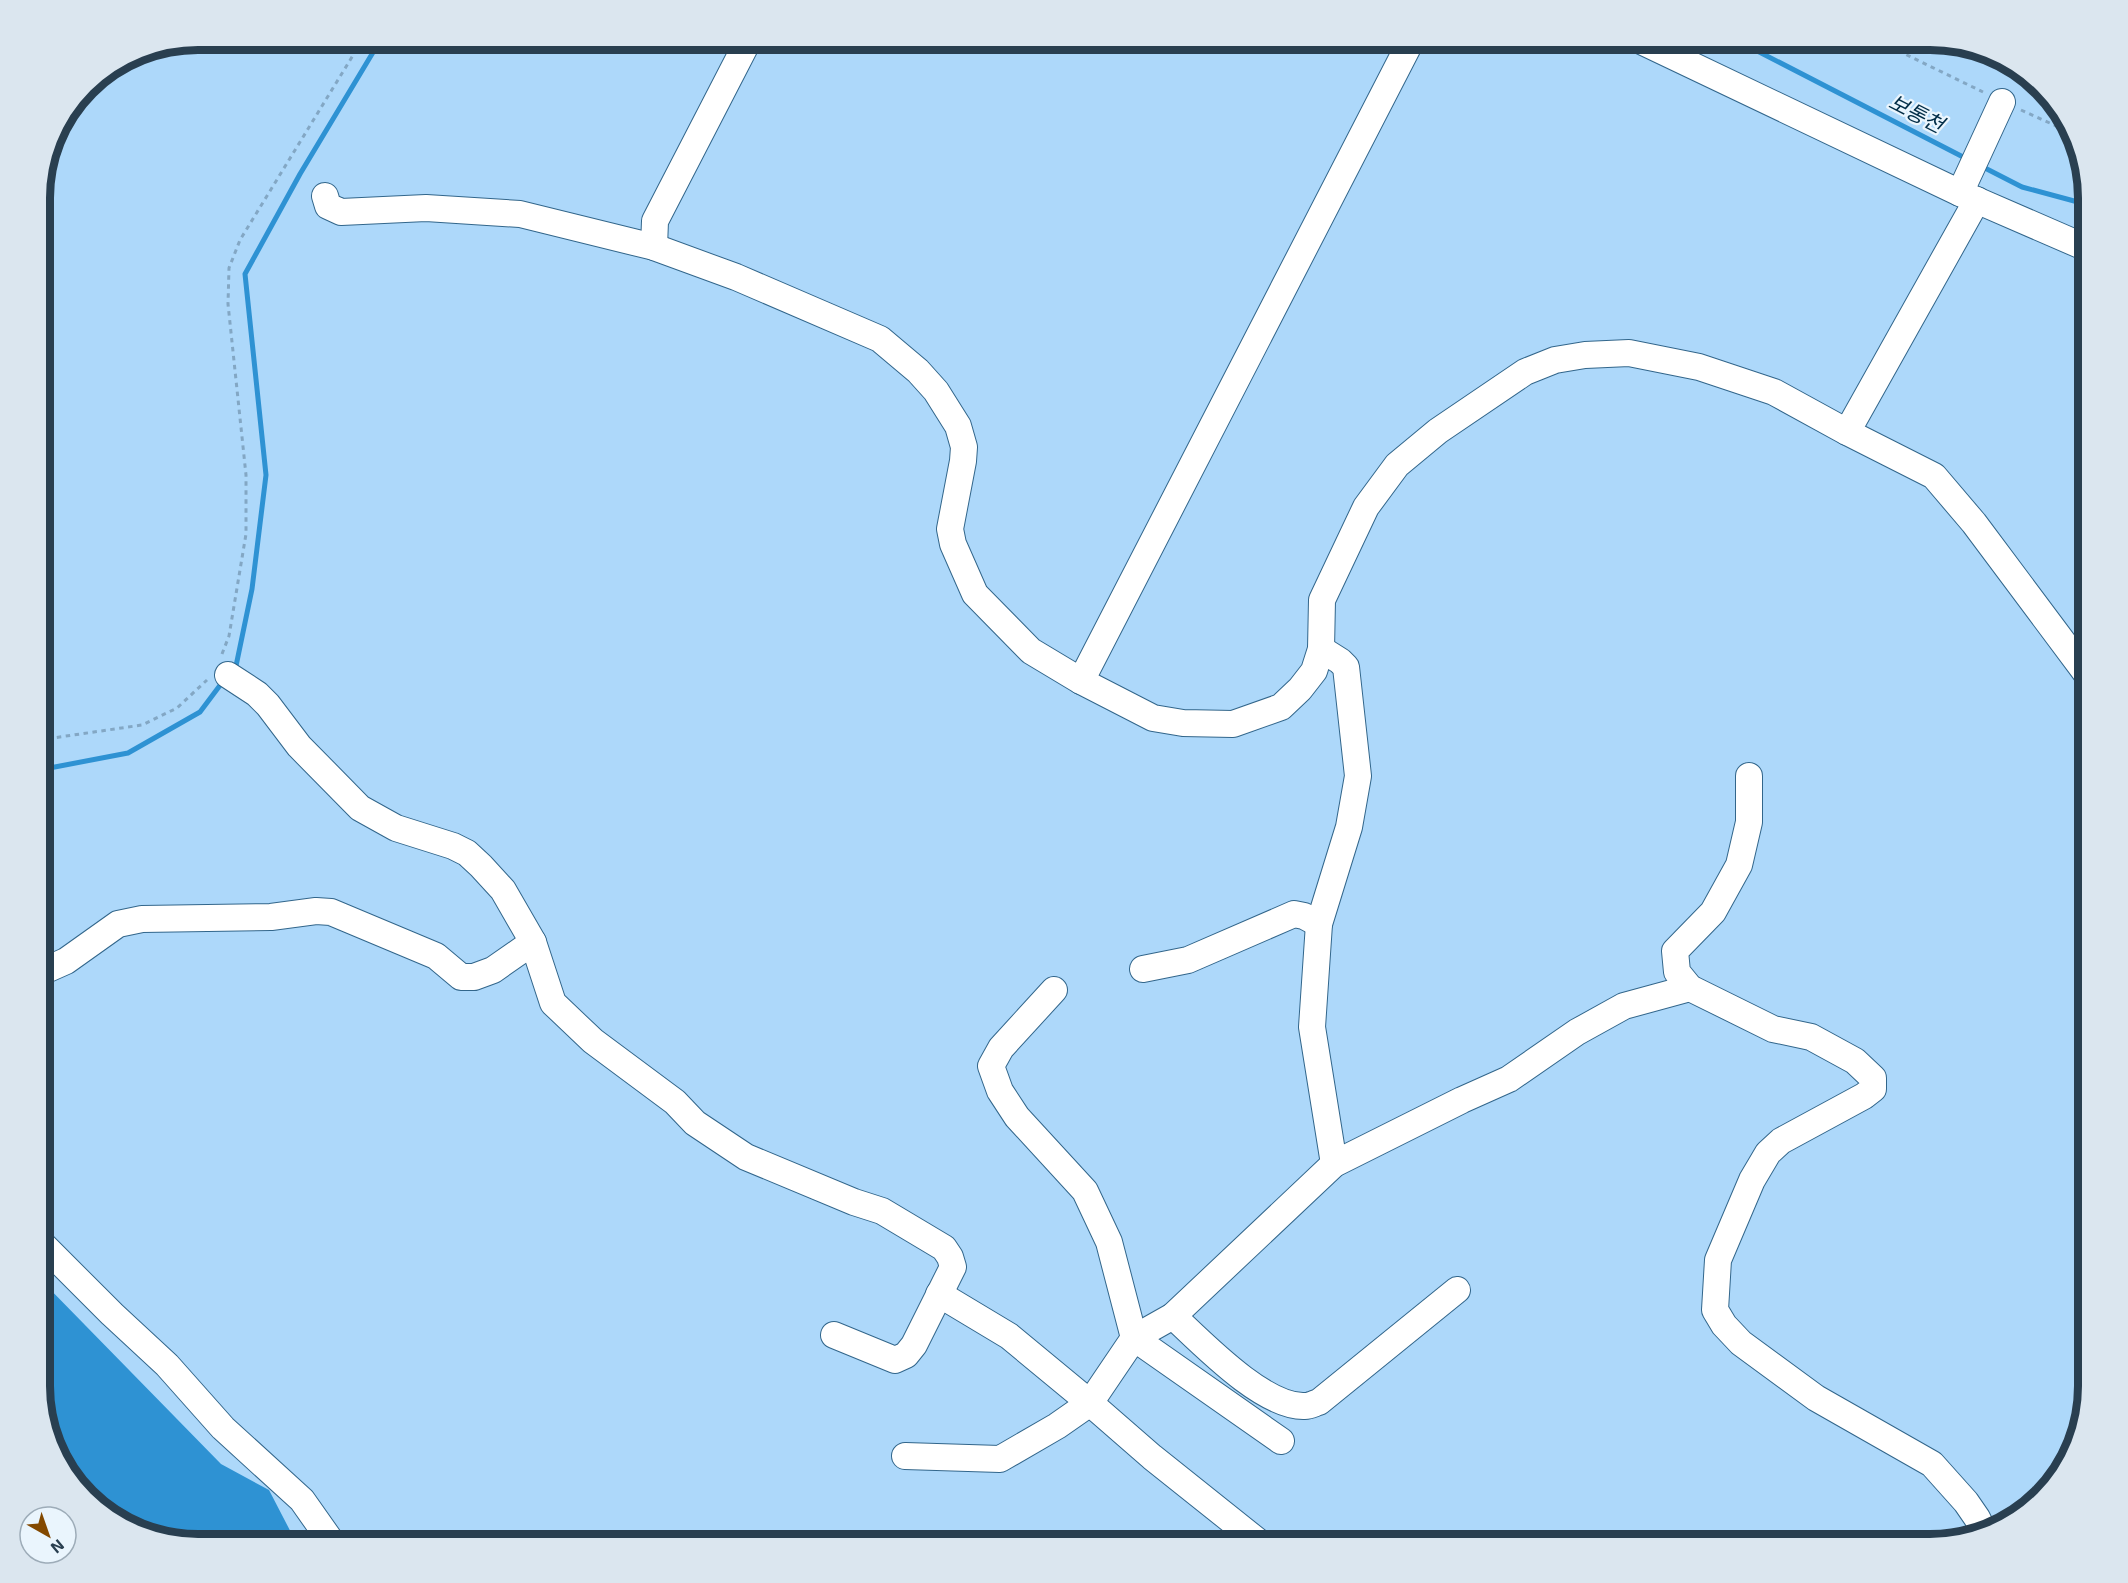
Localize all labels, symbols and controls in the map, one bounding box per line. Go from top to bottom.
water label: 보통천 [1885,88,1951,138]
north arrow [18,1505,78,1565]
text: N [47,1536,68,1558]

